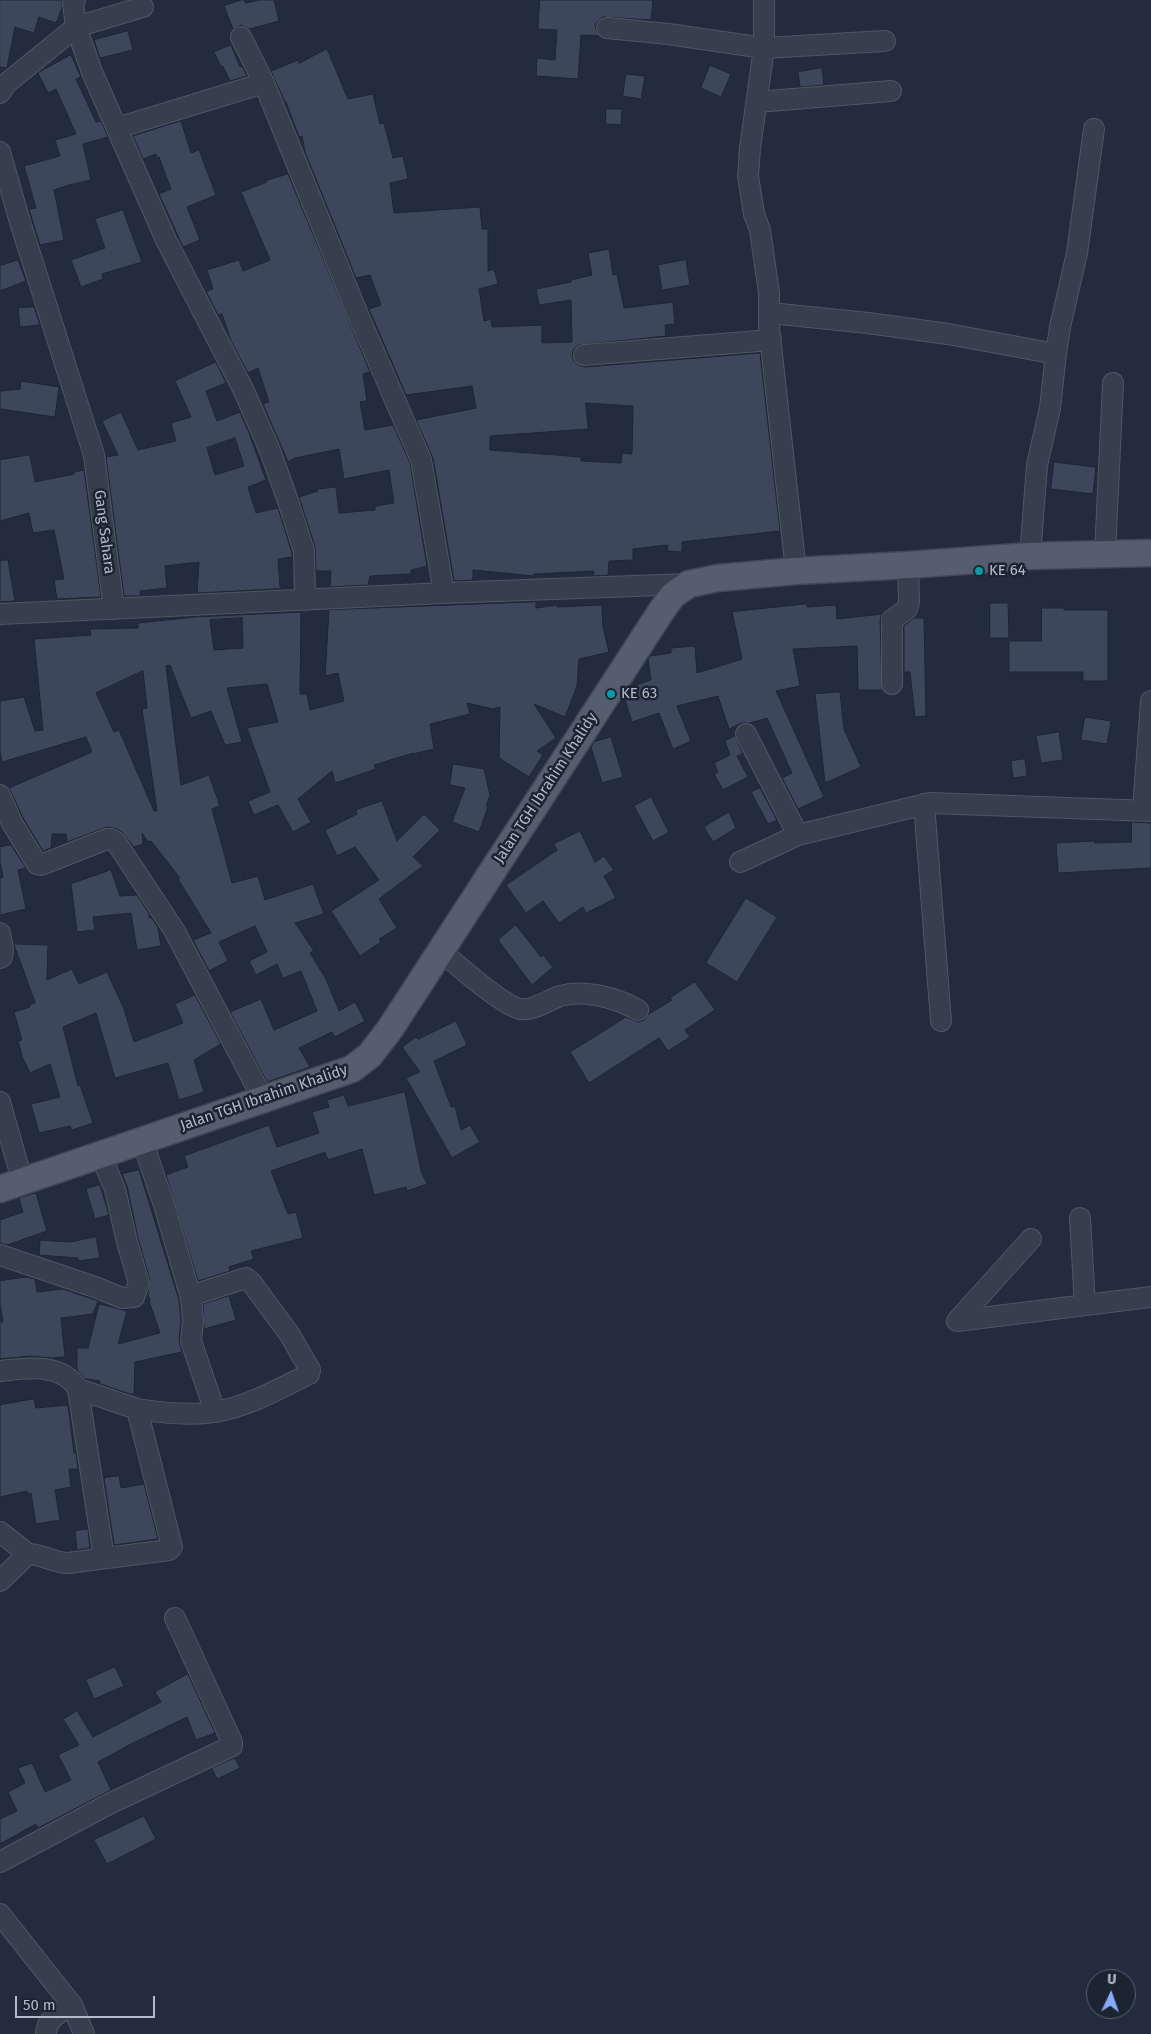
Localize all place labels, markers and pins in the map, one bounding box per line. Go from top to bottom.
place label: KE 64 [989,562,1026,580]
marker: KE 64 [973,565,985,577]
place label: KE 63 [621,685,657,703]
marker: KE 63 [605,688,617,700]

